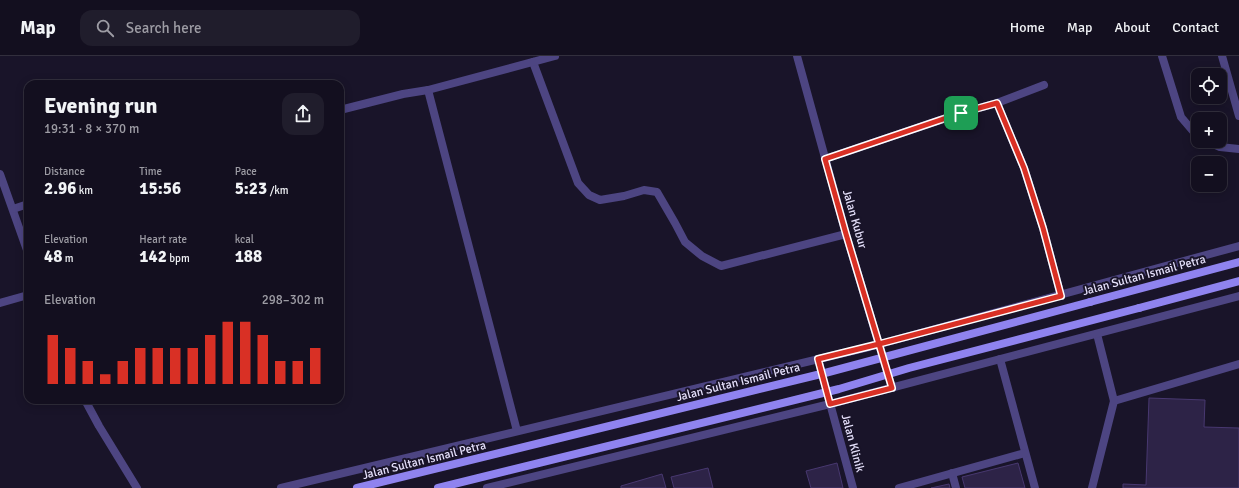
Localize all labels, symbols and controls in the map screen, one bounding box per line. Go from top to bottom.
search box [80,10,360,46]
text: Map [20,16,56,40]
icon: search [94,17,116,39]
text: Search here [126,19,201,37]
text: Home [1010,19,1045,36]
text: Map [1067,19,1092,36]
text: About [1114,19,1150,36]
text: Contact [1172,19,1219,36]
map controls [1191,68,1227,192]
button: locate [1191,68,1227,104]
text: Evening run [44,92,158,119]
button: share [282,93,324,135]
pin [944,96,978,130]
icon: arrive [950,102,972,124]
button: + [1191,112,1227,148]
text: 19:31 · 8 × 370 m [44,121,139,137]
button: − [1191,156,1227,192]
text: Distance [44,165,85,178]
text: Time [139,165,162,178]
text: Pace [235,165,257,178]
text: 2.96 [44,178,76,199]
text: 15:56 [139,178,181,199]
text: 5:23 [235,178,267,199]
text: km [76,184,93,197]
text: /km [267,184,289,197]
street label: Jalan Kubur [839,188,870,251]
text: Elevation [44,233,88,246]
text: Heart rate [139,233,187,246]
text: kcal [235,233,254,246]
text: 48 [44,246,62,267]
text: 142 [139,246,167,267]
text: 188 [235,246,262,267]
text: m [62,252,74,265]
text: bpm [167,252,190,265]
street label: Jalan Sultan Ismail Petra [1081,252,1207,299]
text: Elevation [44,292,96,308]
text: 298–302 m [262,292,324,308]
street label: Jalan Sultan Ismail Petra [675,360,802,405]
street label: Jalan Klinik [838,412,867,474]
street label: Jalan Sultan Ismail Petra [361,438,488,483]

